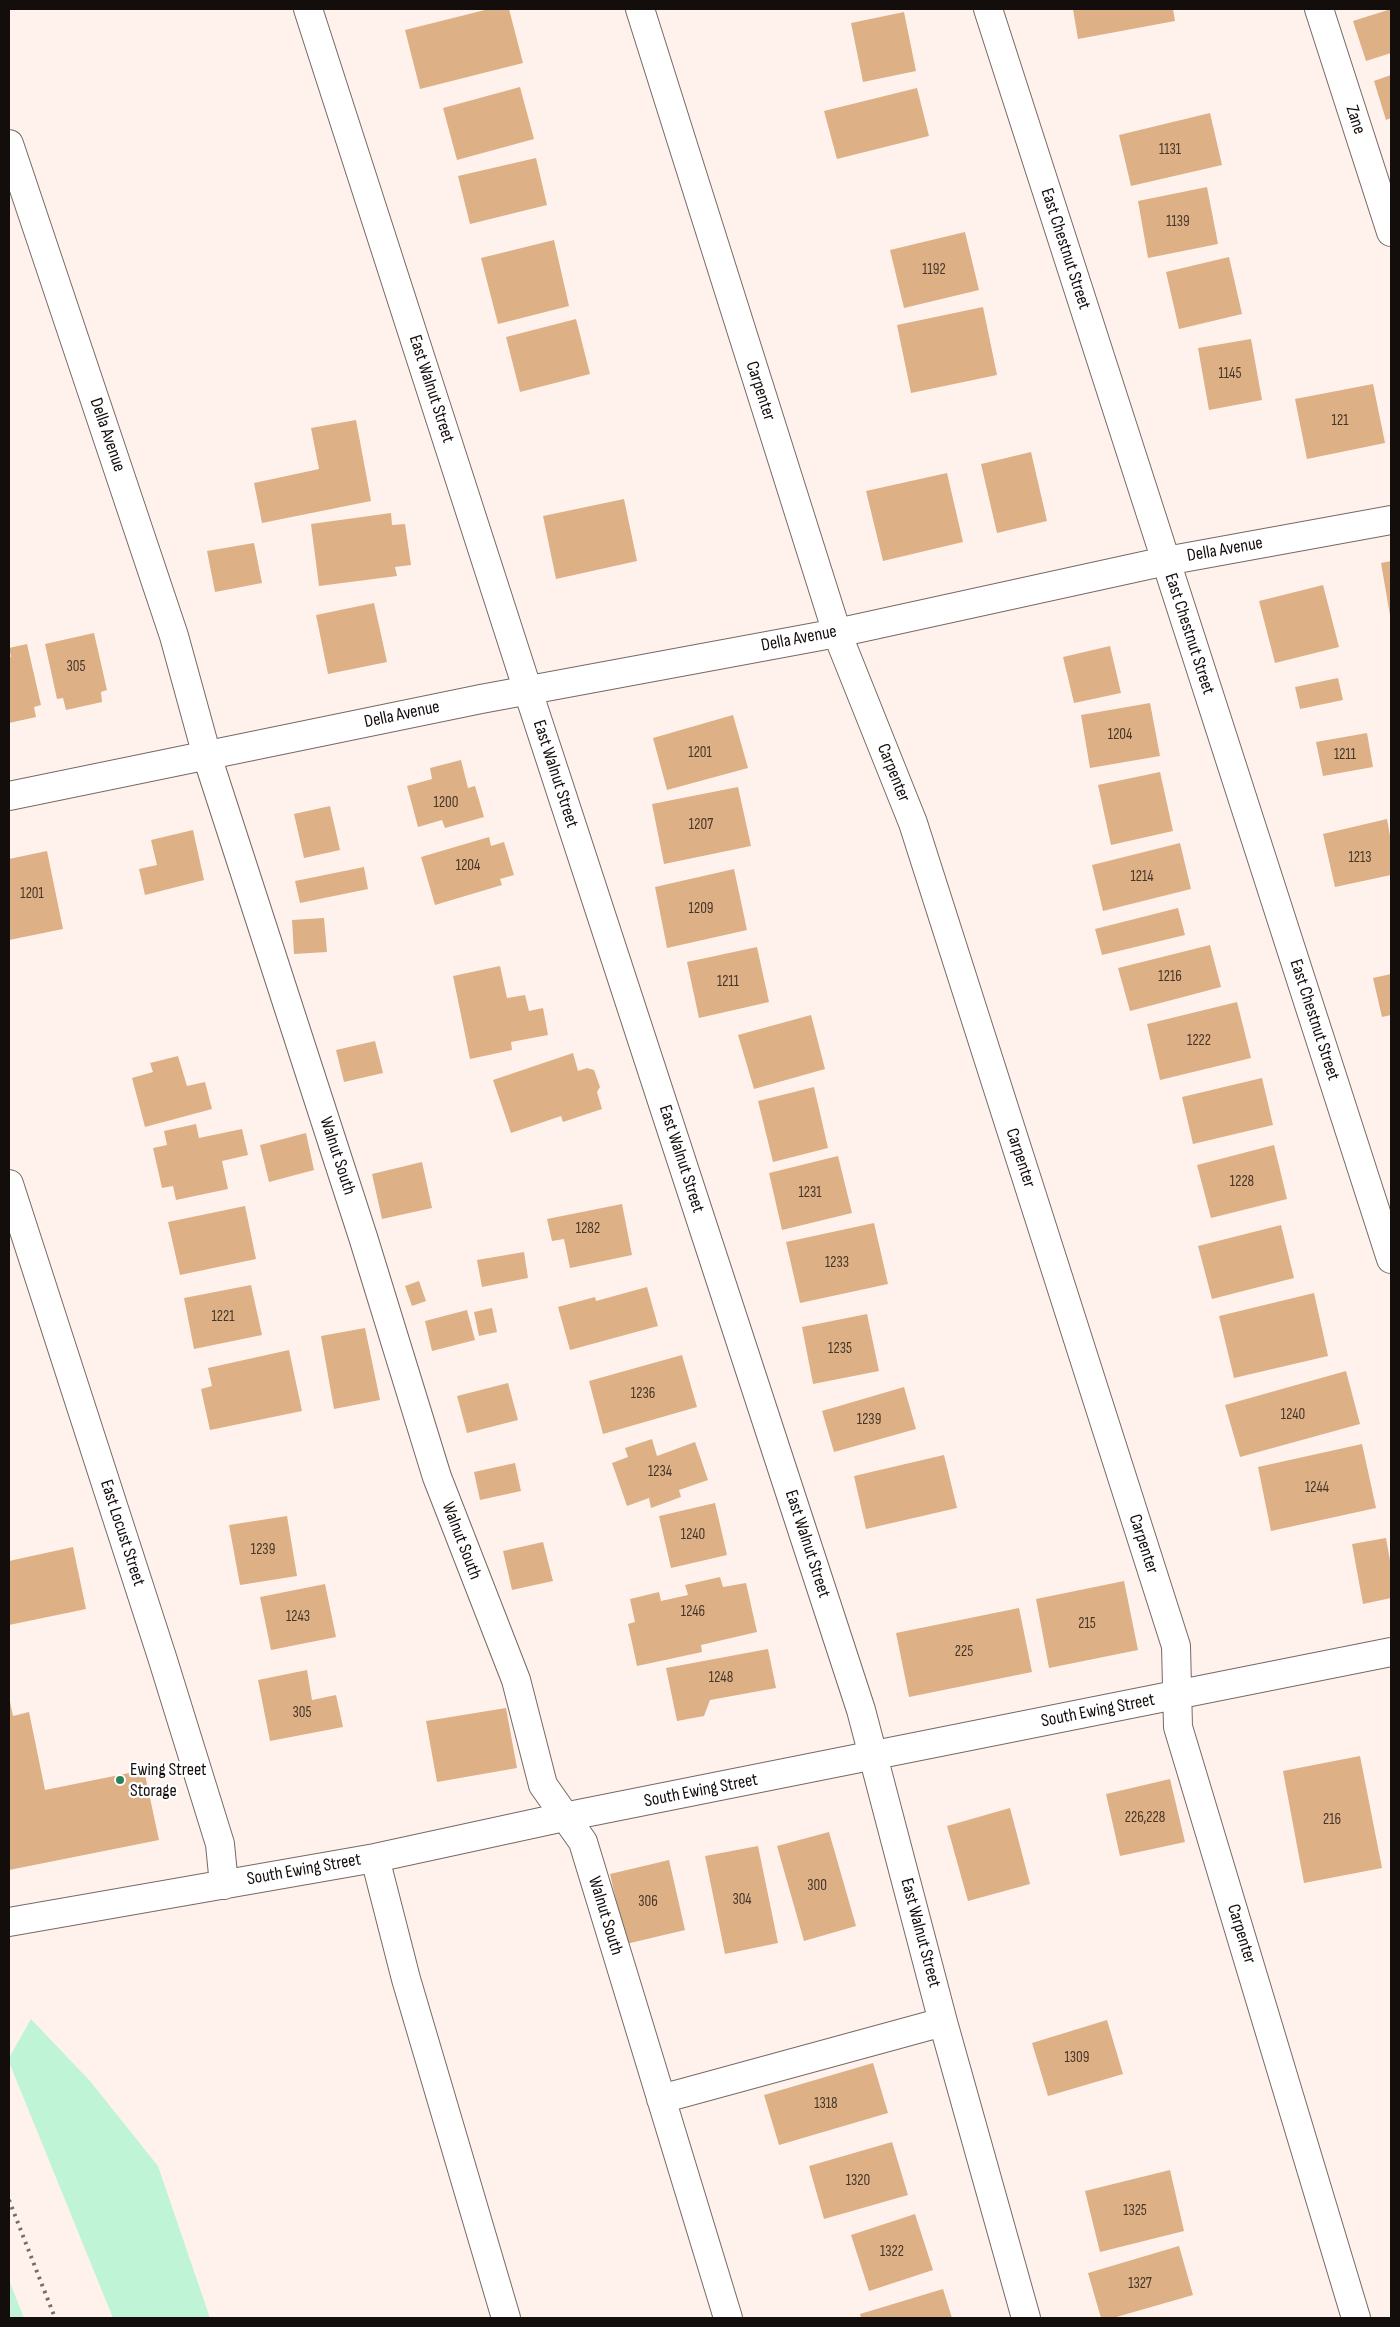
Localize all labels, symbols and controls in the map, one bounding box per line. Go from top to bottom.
street label: Zane [1340,103,1370,137]
house number: 1131 [1159,141,1181,159]
street label: East Chestnut Street [1035,186,1095,312]
house number: 1139 [1166,213,1190,231]
house number: 1192 [922,261,946,279]
street label: East Walnut Street [403,332,459,446]
street label: Carpenter [740,359,780,423]
house number: 1145 [1219,365,1241,383]
street label: Della Avenue [84,395,130,475]
house number: 121 [1332,412,1348,430]
street label: Della Avenue [1185,533,1265,567]
street label: East Chestnut Street [1159,571,1219,697]
street label: Della Avenue [759,621,839,657]
house number: 305 [67,658,85,676]
street label: Della Avenue [362,696,442,734]
street label: East Walnut Street [527,717,583,831]
house number: 1204 [1108,726,1132,744]
street label: Carpenter [872,741,914,805]
house number: 1201 [688,744,712,762]
house number: 1211 [1334,746,1356,764]
house number: 1200 [434,794,458,812]
house number: 1207 [689,816,713,834]
house number: 1213 [1348,849,1372,867]
house number: 1204 [456,857,480,875]
house number: 1214 [1130,868,1154,886]
house number: 1201 [20,885,44,903]
house number: 1209 [689,900,713,918]
street label: East Chestnut Street [1284,957,1344,1083]
house number: 1216 [1158,968,1182,986]
house number: 1211 [717,973,739,991]
house number: 1222 [1187,1032,1211,1050]
street label: East Walnut Street [653,1102,709,1216]
street label: Walnut South [314,1114,360,1198]
street label: Carpenter [1000,1126,1040,1190]
house number: 1228 [1230,1173,1254,1191]
house number: 1231 [798,1184,822,1202]
house number: 1282 [576,1220,600,1238]
house number: 1233 [825,1254,849,1272]
house number: 1221 [211,1308,235,1326]
house number: 1235 [828,1340,852,1358]
house number: 1236 [631,1385,655,1403]
house number: 1240 [1281,1406,1305,1424]
house number: 1239 [857,1411,881,1429]
house number: 1234 [648,1463,672,1481]
street label: East Locust Street [95,1477,149,1589]
house number: 1244 [1305,1479,1329,1497]
street label: East Walnut Street [779,1487,835,1601]
street label: Walnut South [436,1499,486,1583]
street label: Carpenter [1123,1512,1163,1576]
house number: 1240 [681,1526,705,1544]
house number: 1239 [251,1541,275,1559]
house number: 1246 [681,1603,705,1621]
house number: 1243 [286,1608,310,1626]
house number: 215 [1078,1615,1096,1633]
house number: 225 [955,1643,973,1661]
house number: 1248 [709,1669,733,1687]
street label: South Ewing Street [1039,1689,1157,1733]
house number: 305 [293,1704,311,1722]
place label: Ewing Street Storage [130,1759,207,1802]
street label: South Ewing Street [642,1769,760,1813]
marker: Ewing Street Storage [114,1774,126,1786]
house number: 226,228 [1125,1809,1165,1827]
house number: 216 [1323,1811,1341,1829]
street label: South Ewing Street [245,1849,363,1891]
street label: Walnut South [583,1874,627,1958]
street label: East Walnut Street [895,1876,945,1990]
house number: 300 [807,1877,827,1895]
house number: 304 [732,1891,752,1909]
house number: 306 [638,1893,658,1911]
street label: Carpenter [1222,1902,1260,1966]
house number: 1309 [1065,2049,1089,2067]
house number: 1318 [814,2095,838,2113]
house number: 1320 [846,2172,870,2190]
house number: 1325 [1123,2202,1147,2220]
house number: 1322 [880,2243,904,2261]
house number: 1327 [1128,2275,1152,2293]

